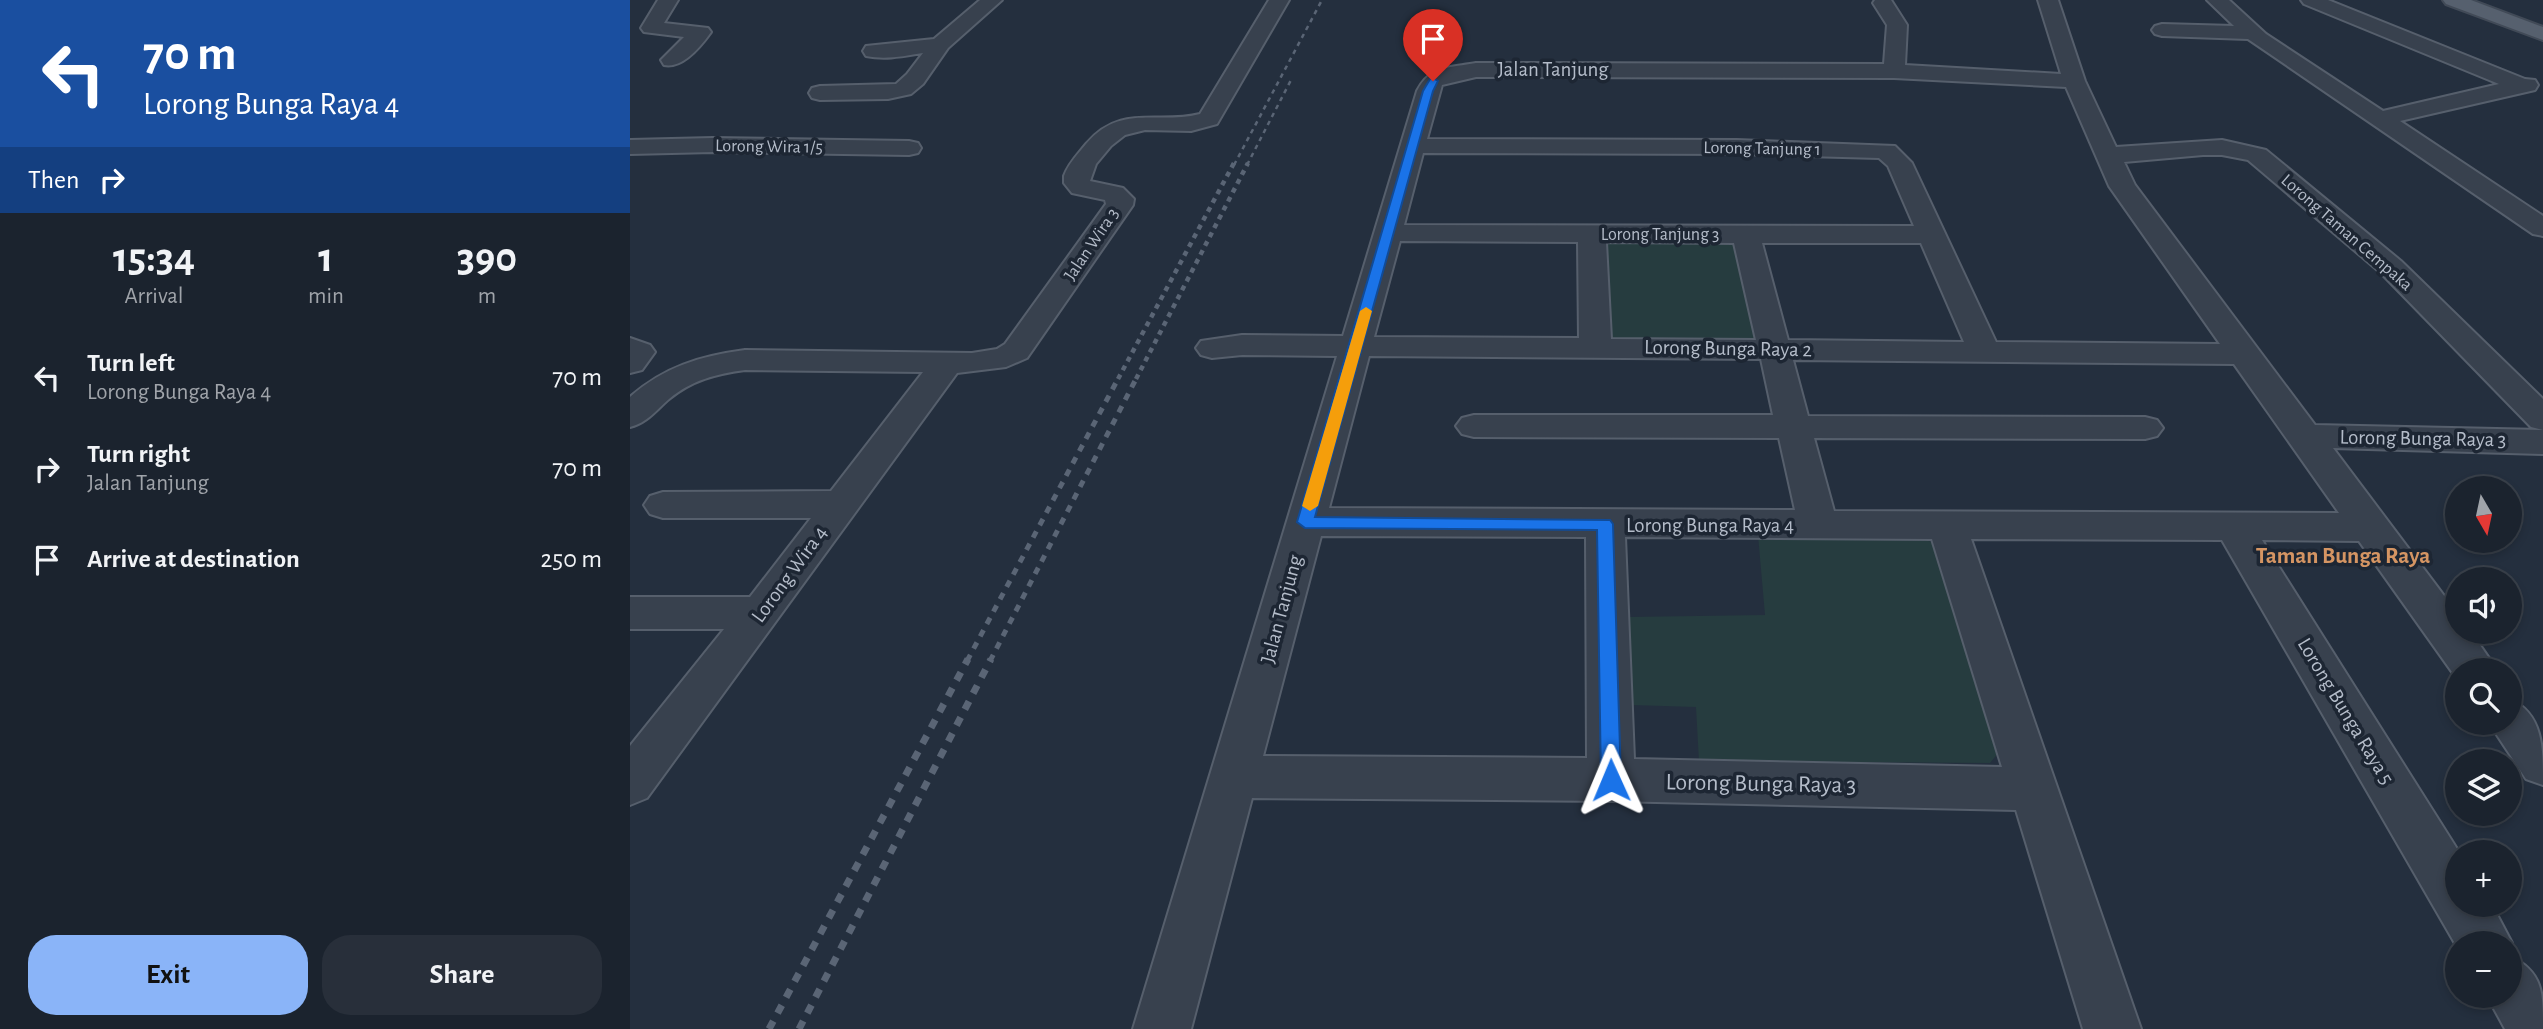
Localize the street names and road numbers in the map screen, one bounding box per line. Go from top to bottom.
street label: Jalan Tanjung [1497,59,1609,80]
street label: Lorong Wira 1/5 [715,137,823,157]
street label: Lorong Tanjung 1 [1703,139,1821,159]
street label: Lorong Taman Cempaka [2277,171,2415,294]
street label: Jalan Wira 3 [1061,205,1123,284]
street label: Lorong Tanjung 3 [1601,226,1719,244]
street label: Lorong Bunga Raya 2 [1644,337,1812,360]
street label: Lorong Bunga Raya 3 [2339,427,2507,450]
street label: Lorong Bunga Raya 4 [1626,515,1794,536]
street label: Lorong Wira 4 [748,522,831,626]
street label: Jalan Tanjung [1257,552,1306,666]
street label: Lorong Bunga Raya 5 [2294,634,2398,788]
street label: Lorong Bunga Raya 3 [1665,770,1856,798]

